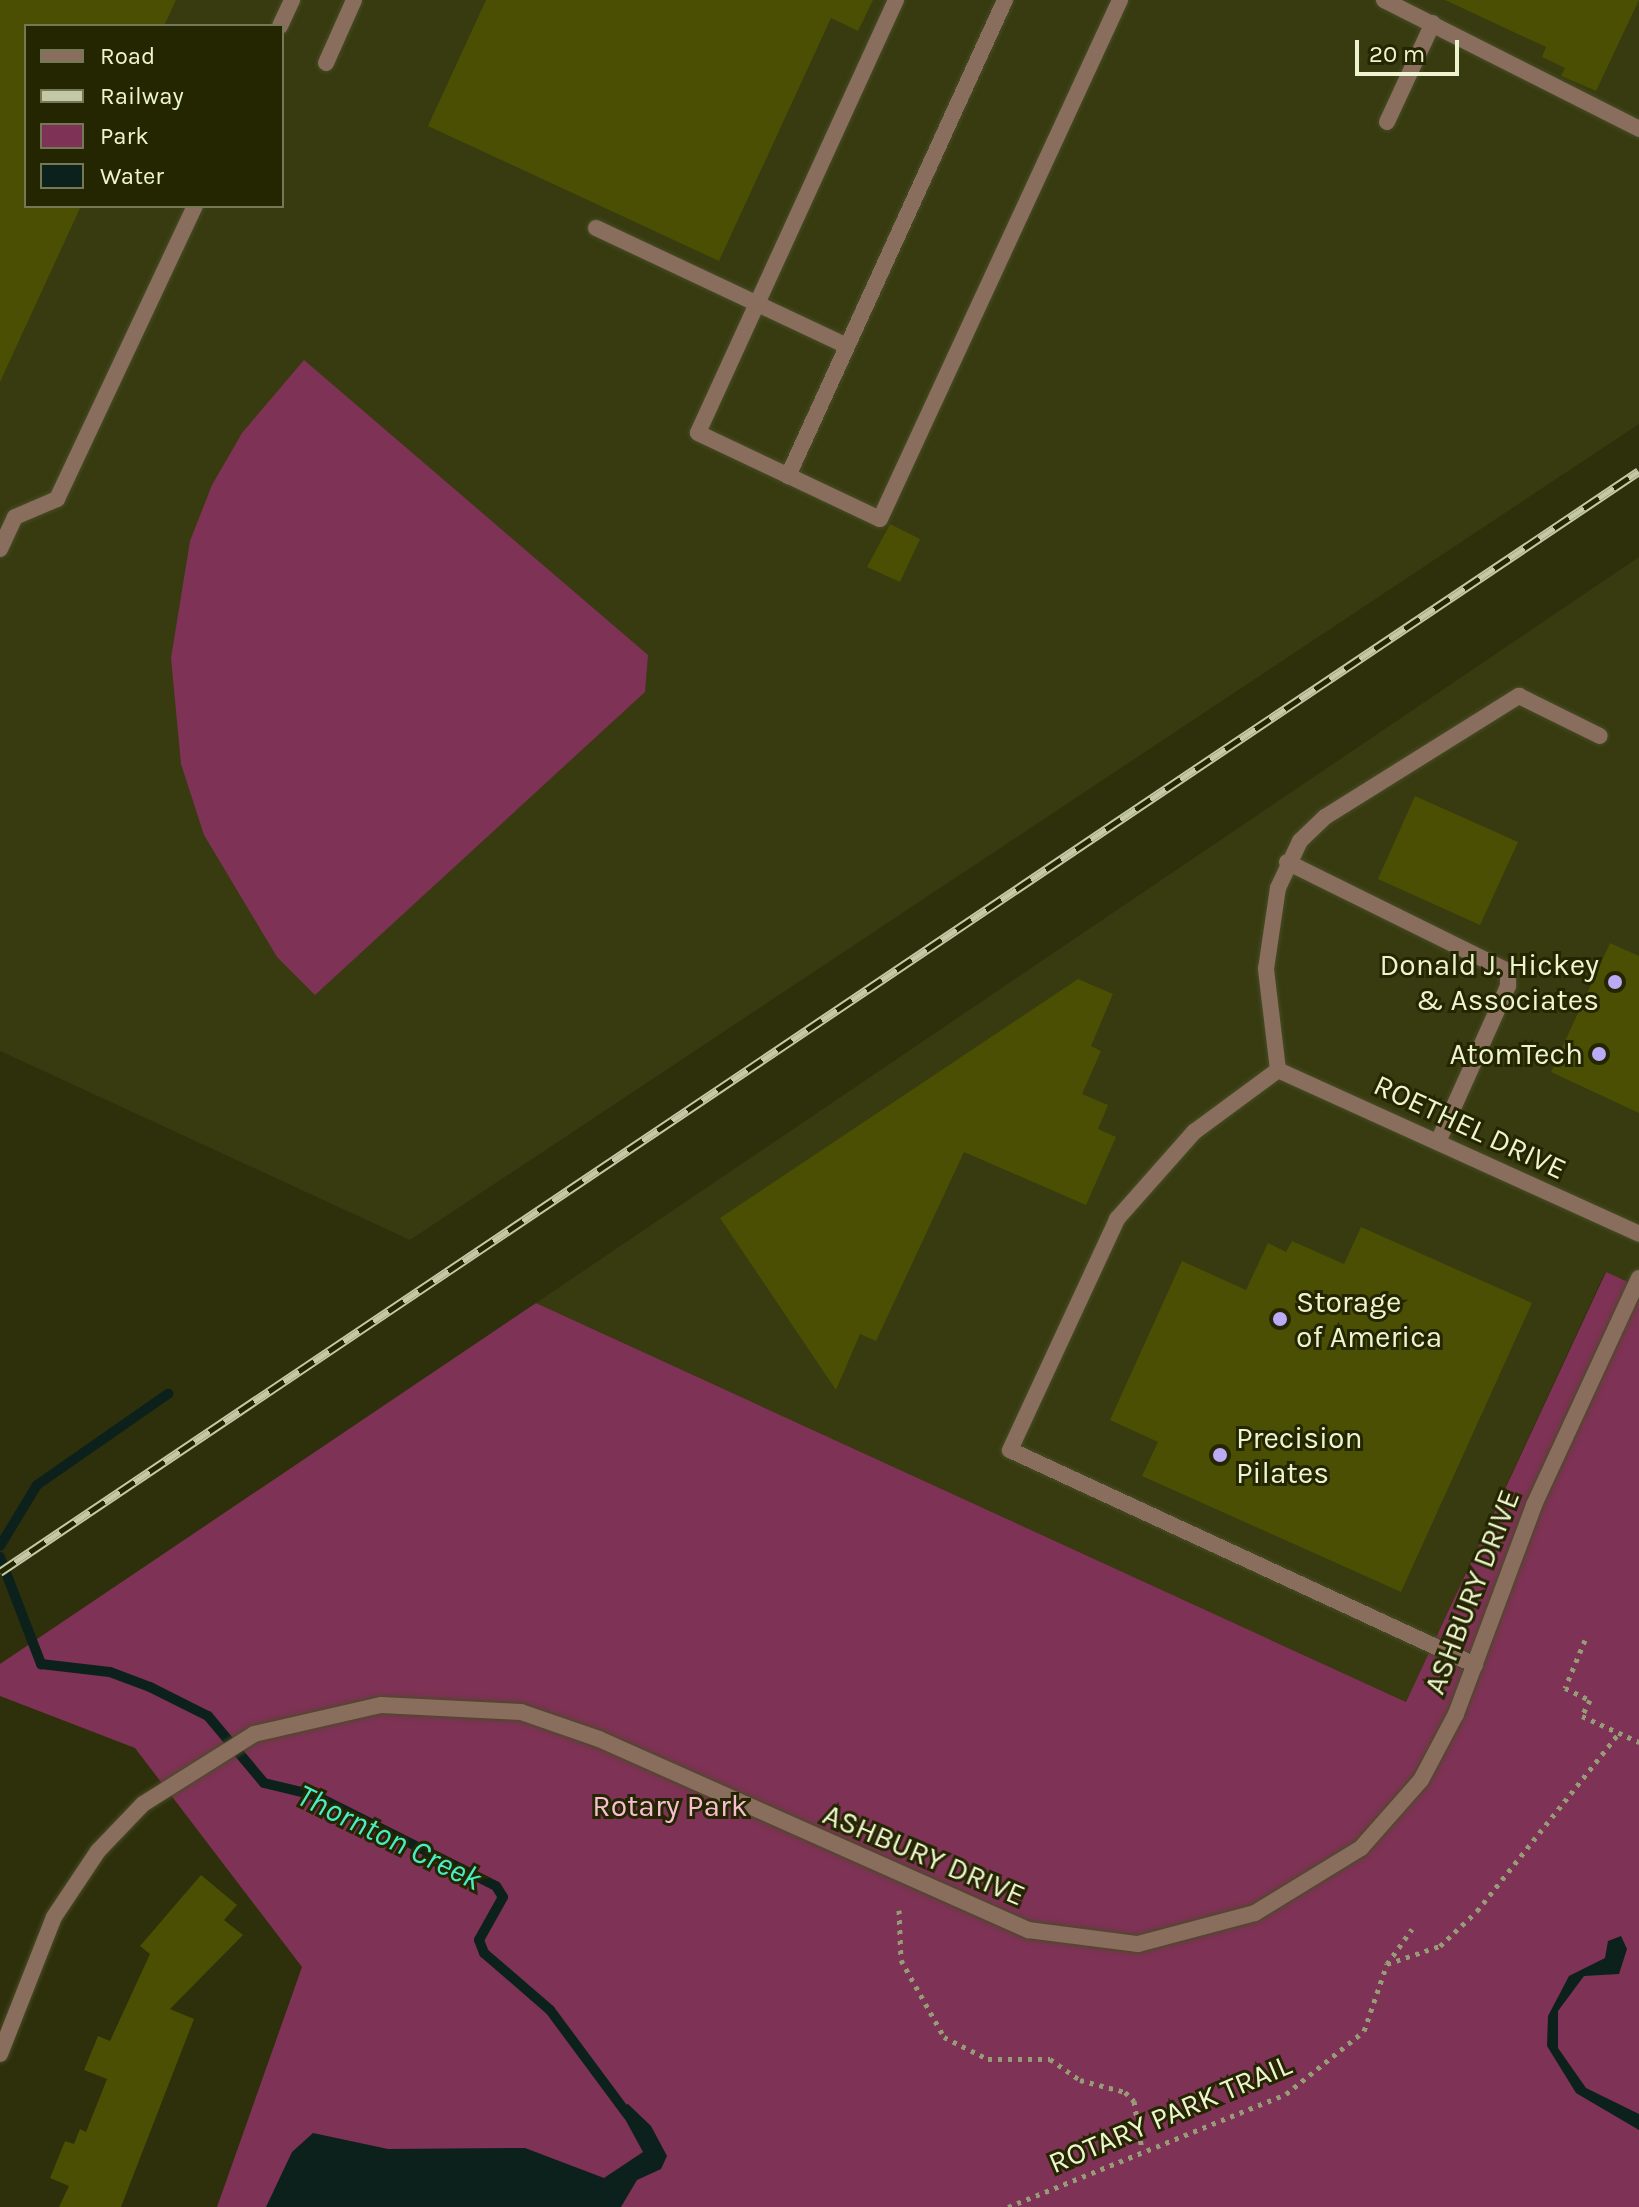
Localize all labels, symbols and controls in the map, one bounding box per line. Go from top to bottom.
legend [24,24,284,208]
scale bar [1359,24,1463,74]
text: 20 m [1369,40,1425,68]
text: Road [100,42,155,70]
text: Railway [100,82,184,110]
text: Park [100,122,149,150]
text: Water [100,162,164,190]
place label: Donald J. Hickey & Associates [1380,947,1599,1018]
marker: Donald J. Hickey & Associates [1606,973,1624,991]
place label: AtomTech [1449,1036,1583,1072]
marker: AtomTech [1590,1045,1608,1063]
street label: ROETHEL DRIVE [1368,1067,1572,1187]
place label: Storage of America [1296,1284,1442,1354]
marker: Storage of America [1271,1310,1289,1328]
place label: Precision Pilates [1236,1420,1362,1490]
marker: Precision Pilates [1211,1446,1229,1464]
street label: ASHBURY DRIVE [1417,1485,1527,1699]
water label: Thornton Creek [290,1777,488,1899]
park label: Rotary Park [592,1788,748,1824]
street label: ASHBURY DRIVE [818,1796,1030,1914]
street label: ROTARY PARK TRAIL [1043,2047,1297,2181]

